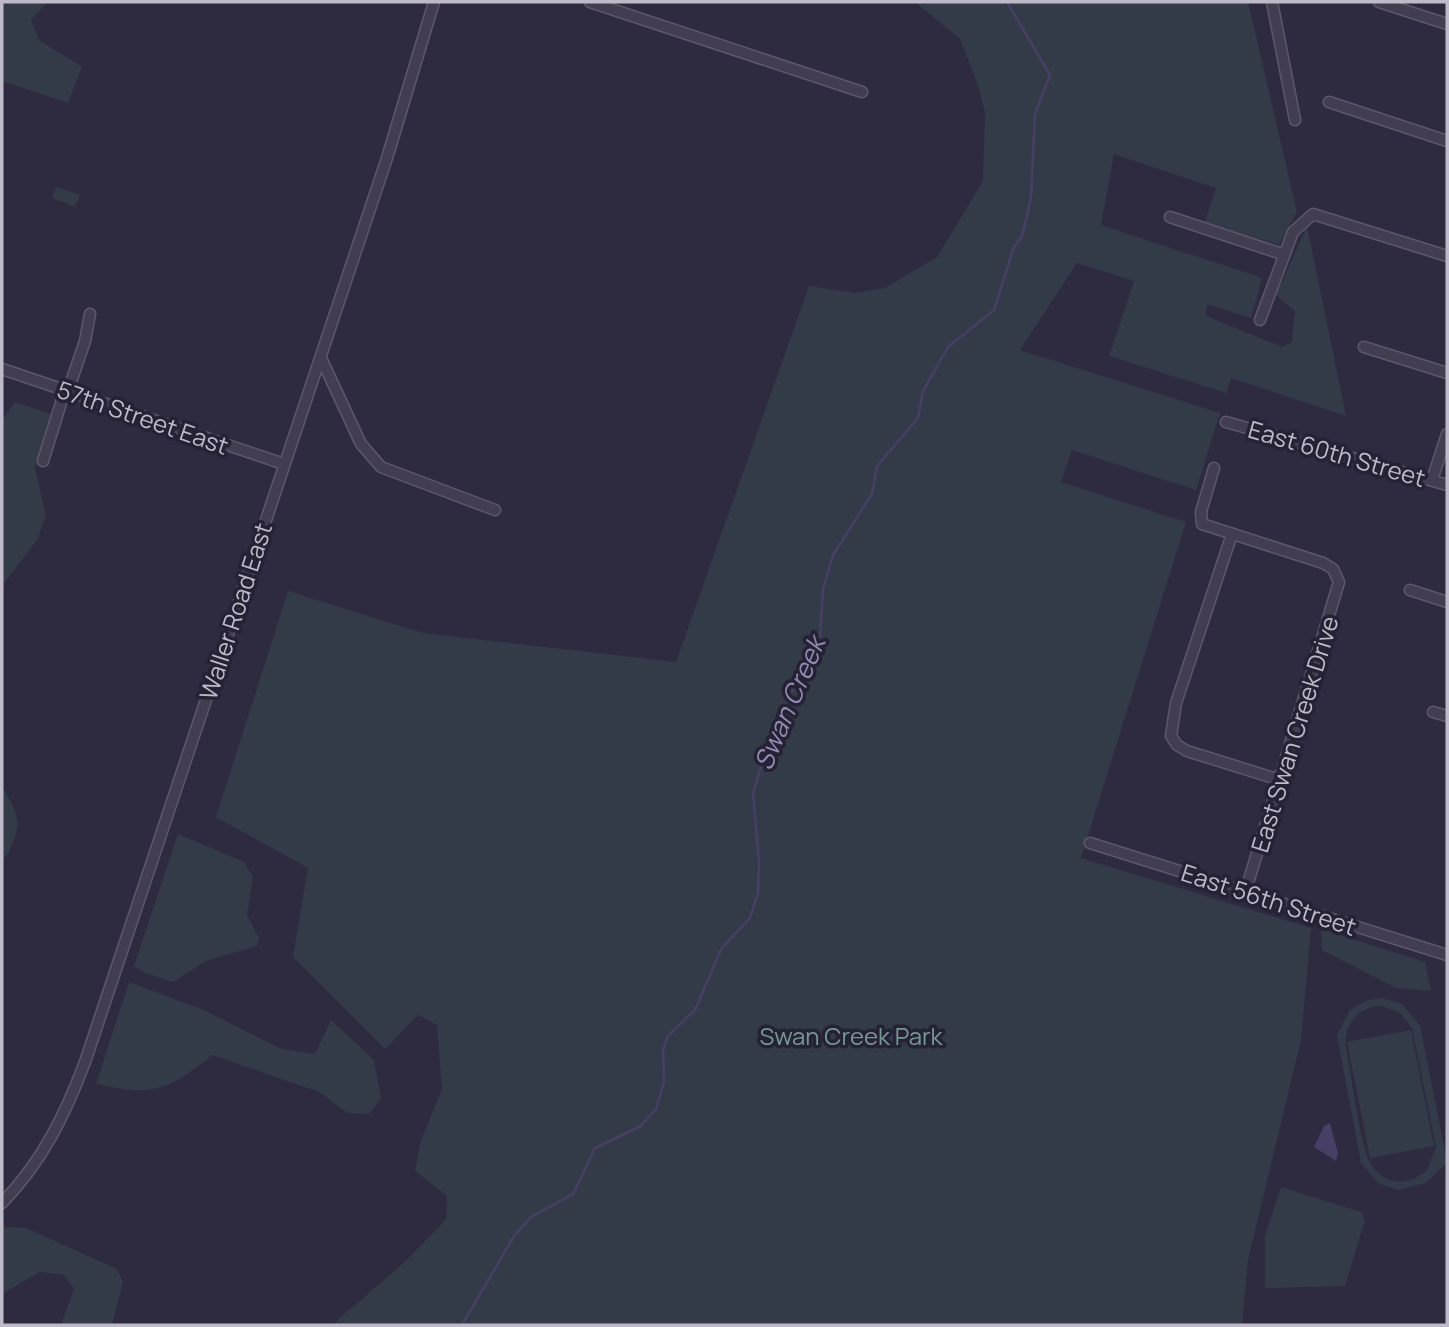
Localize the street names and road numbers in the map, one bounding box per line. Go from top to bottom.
street label: 57th Street East [53,372,233,462]
street label: East 60th Street [1245,412,1429,494]
street label: Waller Road East [191,518,279,704]
street label: East Swan Creek Drive [1242,612,1346,856]
street label: East 56th Street [1177,855,1361,943]

